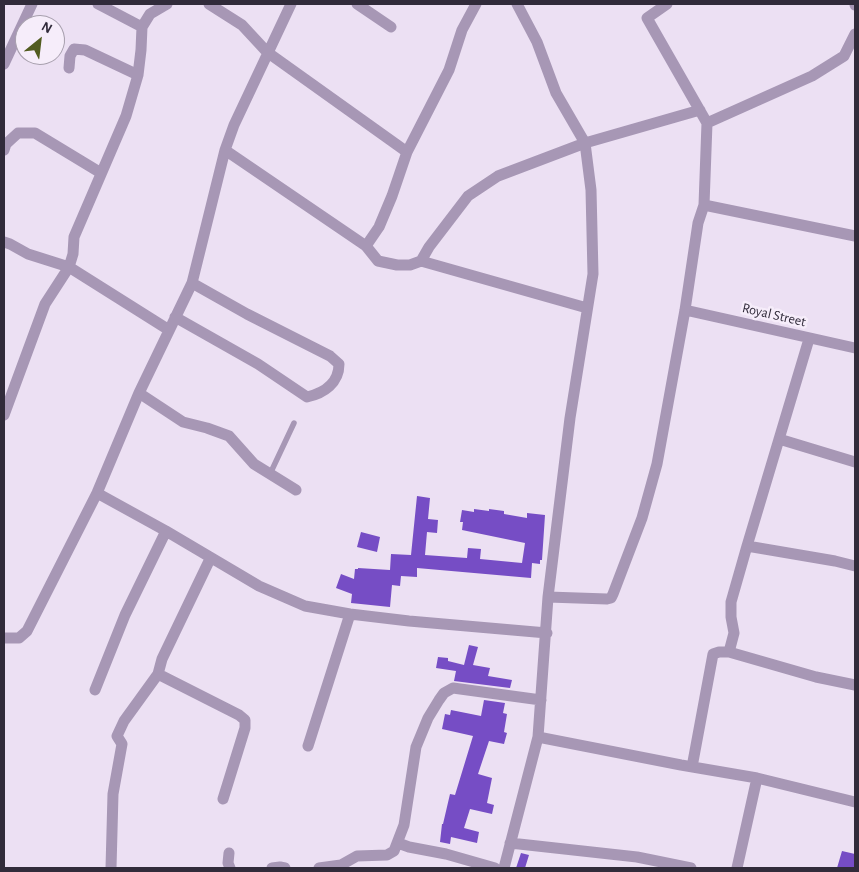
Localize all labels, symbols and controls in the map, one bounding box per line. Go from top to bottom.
north arrow [15,15,65,65]
text: N [39,19,54,36]
street label: Royal Street [740,300,808,330]

